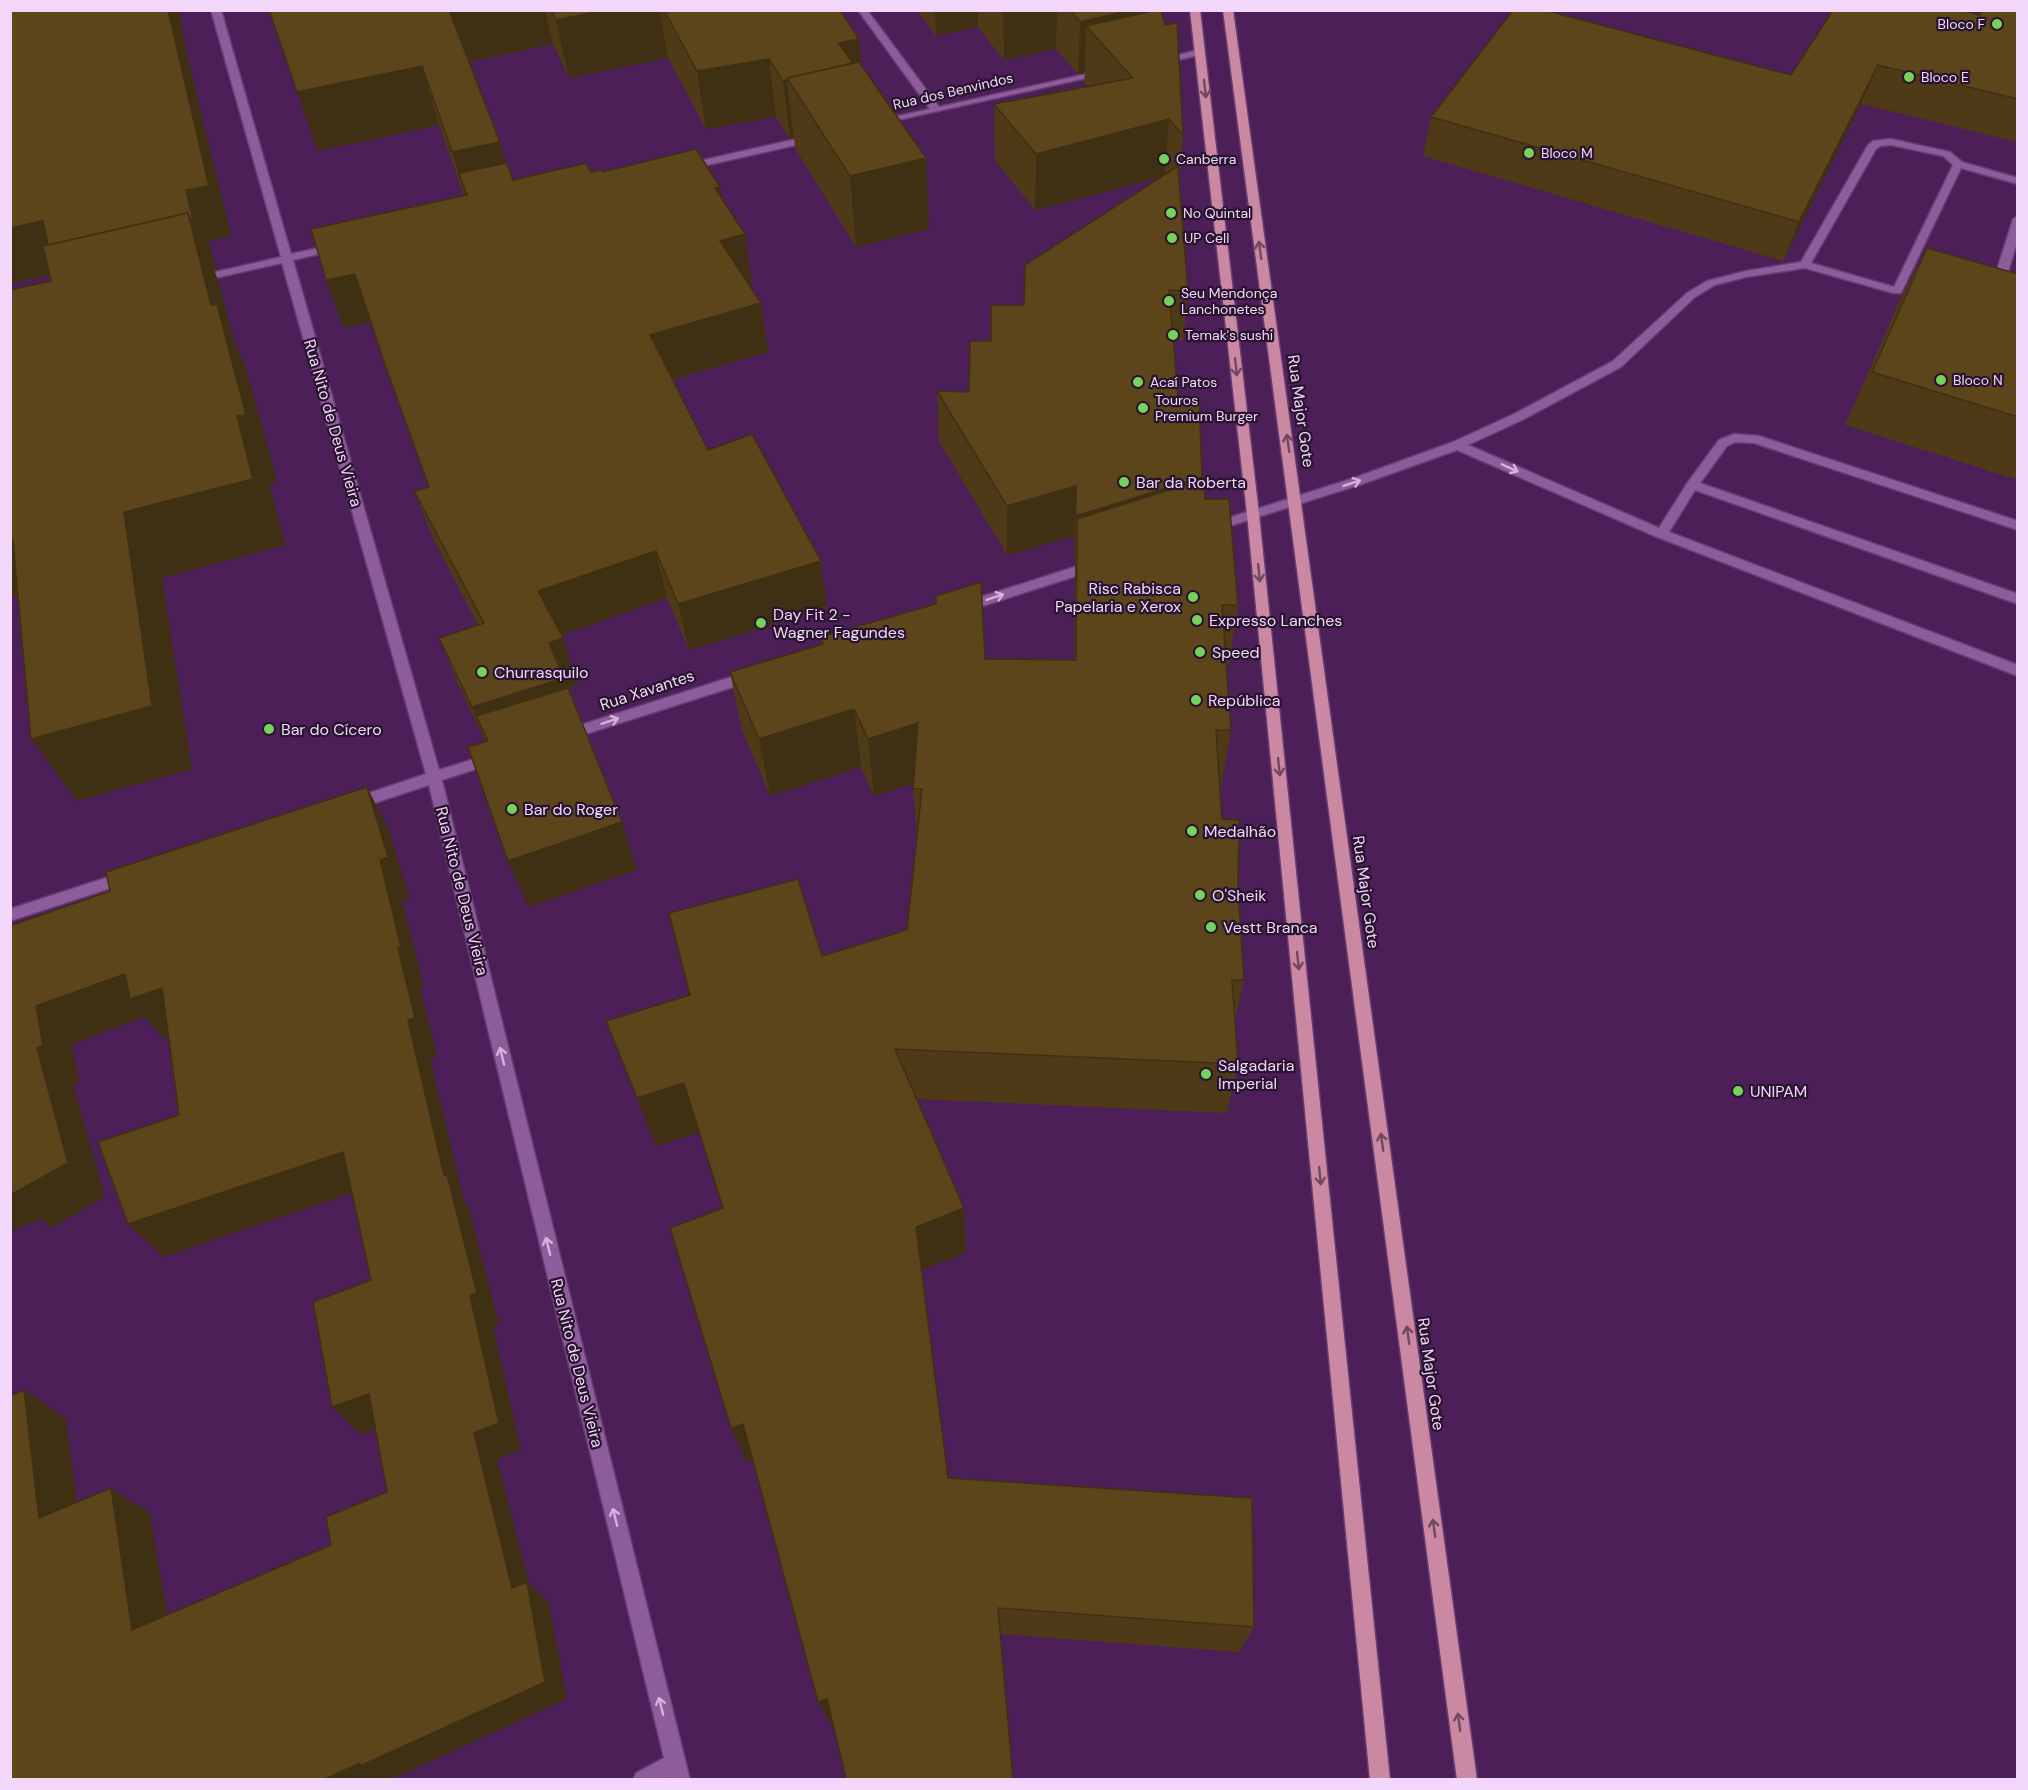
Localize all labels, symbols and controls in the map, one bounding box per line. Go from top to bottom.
place label: Bloco F [1938,15,1986,33]
marker: Bloco F [1990,17,2004,31]
street label: Rua dos Benvindos [891,68,1015,114]
place label: Bloco E [1921,68,1969,86]
marker: Bloco E [1902,70,1916,84]
one-way arrow [1200,79,1211,99]
place label: Bloco M [1541,144,1593,162]
marker: Bloco M [1522,146,1536,160]
place label: Canberra [1176,150,1236,168]
marker: Canberra [1157,152,1171,166]
place label: No Quintal [1183,204,1251,222]
marker: No Quintal [1164,206,1178,220]
place label: UP Cell [1184,229,1229,247]
marker: UP Cell [1165,231,1179,245]
one-way arrow [1255,241,1266,260]
place label: Seu Mendonça Lanchonetes [1181,284,1277,318]
marker: Seu Mendonça Lanchonetes [1162,294,1176,308]
place label: Temak's sushi [1185,326,1273,344]
marker: Temak's sushi [1166,328,1180,342]
street label: Rua Nito de Deus Vieira [299,337,367,509]
street label: Rua Major Gote [1283,353,1319,469]
one-way arrow [1231,356,1242,376]
place label: Bloco N [1953,371,2003,389]
place label: Acaí Patos [1150,373,1217,391]
marker: Bloco N [1934,373,1948,387]
marker: Acaí Patos [1131,375,1145,389]
place label: Touros Premium Burger [1155,391,1258,425]
marker: Touros Premium Burger [1136,401,1150,415]
one-way arrow [1282,434,1293,453]
one-way arrow [1501,463,1519,475]
place label: Bar da Roberta [1136,472,1246,493]
marker: Bar da Roberta [1117,475,1131,489]
one-way arrow [1342,477,1361,488]
one-way arrow [1254,562,1265,582]
place label: Risc Rabisca Papelaria e Xerox [1055,578,1181,617]
marker: Risc Rabisca Papelaria e Xerox [1186,590,1200,604]
one-way arrow [985,591,1004,602]
place label: Day Fit 2 - Wagner Fagundes [773,604,905,643]
place label: Expresso Lanches [1209,610,1342,631]
marker: Expresso Lanches [1190,613,1204,627]
marker: Day Fit 2 - Wagner Fagundes [754,616,768,630]
place label: Speed [1212,642,1260,663]
marker: Speed [1193,645,1207,659]
place label: Churrasquilo [494,662,589,683]
marker: Churrasquilo [475,665,489,679]
street label: Rua Xavantes [597,665,697,715]
place label: República [1208,690,1281,711]
marker: República [1189,693,1203,707]
one-way arrow [600,715,619,726]
place label: Bar do Cícero [281,719,382,740]
marker: Bar do Cícero [262,722,276,736]
one-way arrow [1274,756,1285,776]
place label: Bar do Roger [524,799,618,820]
marker: Bar do Roger [505,802,519,816]
street label: Rua Nito de Deus Vieira [431,804,493,978]
place label: Medalhão [1204,821,1276,842]
marker: Medalhão [1185,824,1199,838]
street label: Rua Major Gote [1348,834,1384,950]
place label: O'Sheik [1212,885,1266,906]
marker: O'Sheik [1193,888,1207,902]
place label: Vestt Branca [1223,917,1318,938]
marker: Vestt Branca [1204,920,1218,934]
one-way arrow [1293,950,1304,970]
one-way arrow [496,1047,508,1066]
place label: Salgadaria Imperial [1218,1055,1294,1094]
marker: Salgadaria Imperial [1199,1067,1213,1081]
place label: UNIPAM [1750,1081,1807,1102]
marker: UNIPAM [1731,1084,1745,1098]
one-way arrow [1376,1132,1387,1152]
one-way arrow [1315,1165,1326,1185]
one-way arrow [542,1237,554,1256]
street label: Rua Nito de Deus Vieira [546,1276,608,1450]
street label: Rua Major Gote [1413,1316,1449,1432]
one-way arrow [1402,1326,1413,1345]
one-way arrow [608,1508,620,1527]
one-way arrow [1428,1519,1439,1539]
one-way arrow [654,1697,666,1716]
one-way arrow [1454,1712,1465,1732]

